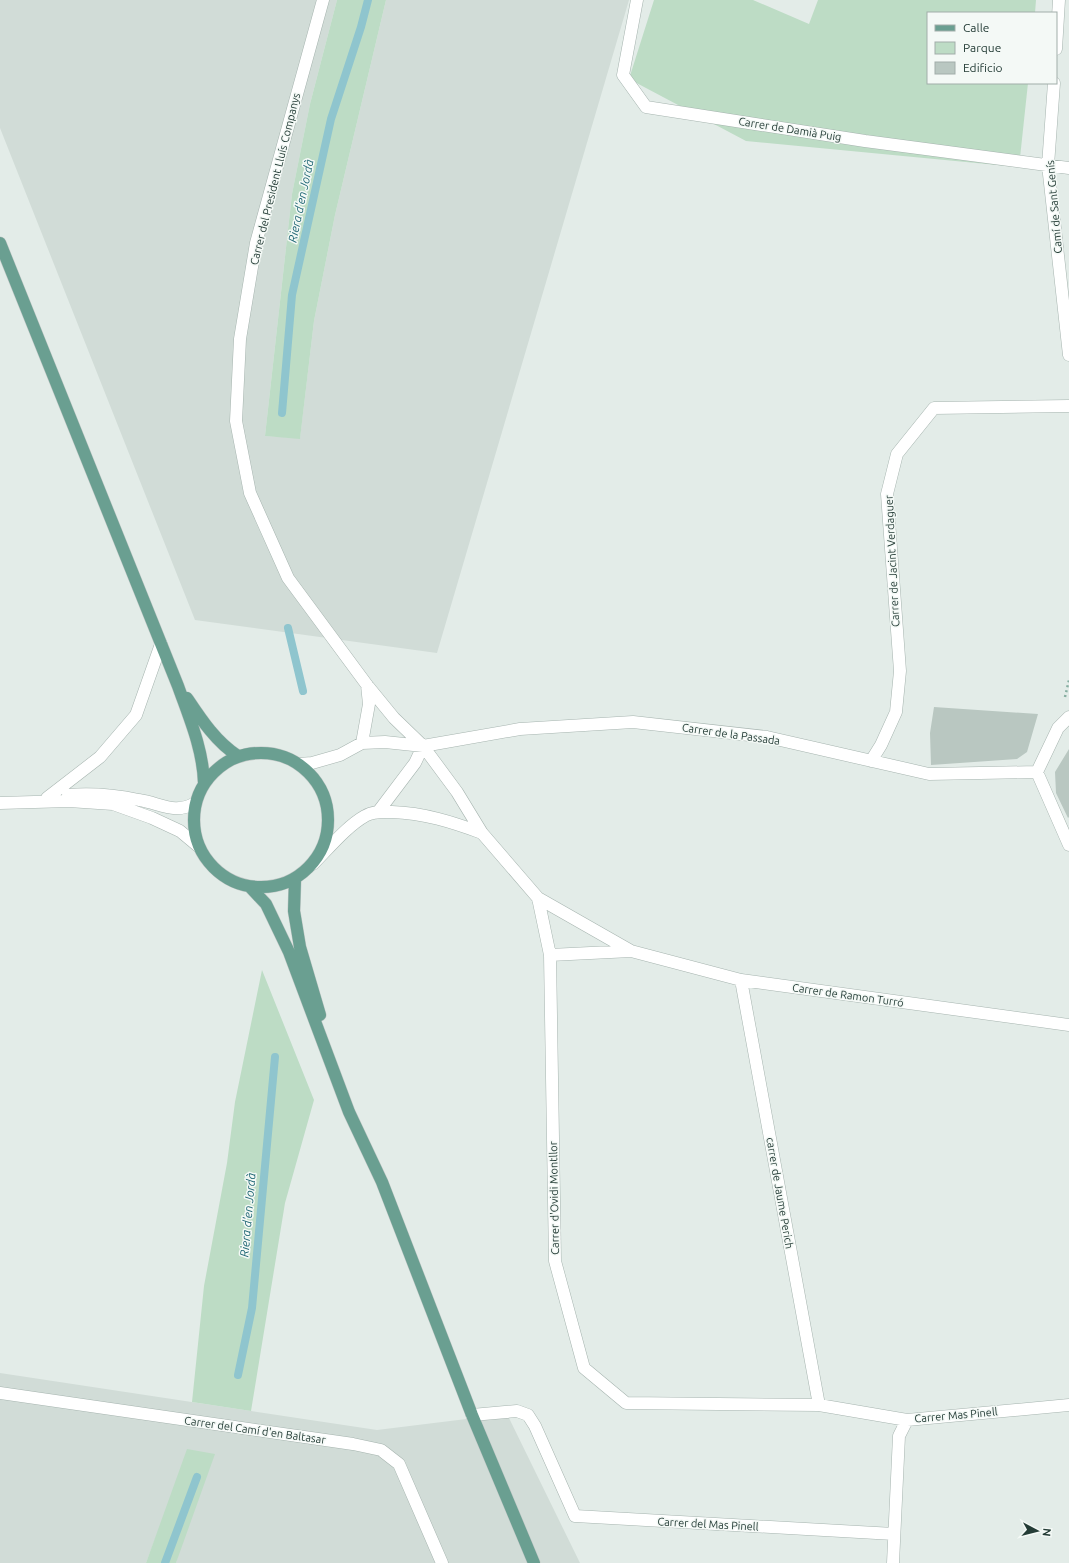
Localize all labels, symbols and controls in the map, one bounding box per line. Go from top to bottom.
legend [927,12,1057,84]
text: Calle [963,21,989,34]
text: Parque [963,41,1001,54]
text: Edificio [963,61,1003,74]
street label: Carrer del President Lluís Companys [248,91,302,266]
street label: Carrer de Damià Puig [738,115,842,143]
water label: Riera d'en Jordà [285,158,316,244]
street label: Camí de Sant Genís [1044,160,1064,254]
street label: Carrer de Jacint Verdaguer [883,494,901,627]
street label: Carrer de la Passada [681,721,781,747]
street label: Carrer de Ramon Turró [791,981,905,1009]
street label: carrer de Jaume Perich [764,1136,796,1250]
street label: Carrer d'Ovidi Montllor [547,1140,561,1255]
water label: Riera d'en Jordà [237,1172,258,1258]
street label: Carrer Mas Pinell [914,1405,998,1425]
street label: Carrer del Camí d'en Baltasar [184,1414,327,1446]
north arrow [1017,1511,1057,1551]
street label: Carrer del Mas Pinell [657,1515,759,1533]
text: N [1040,1527,1053,1537]

